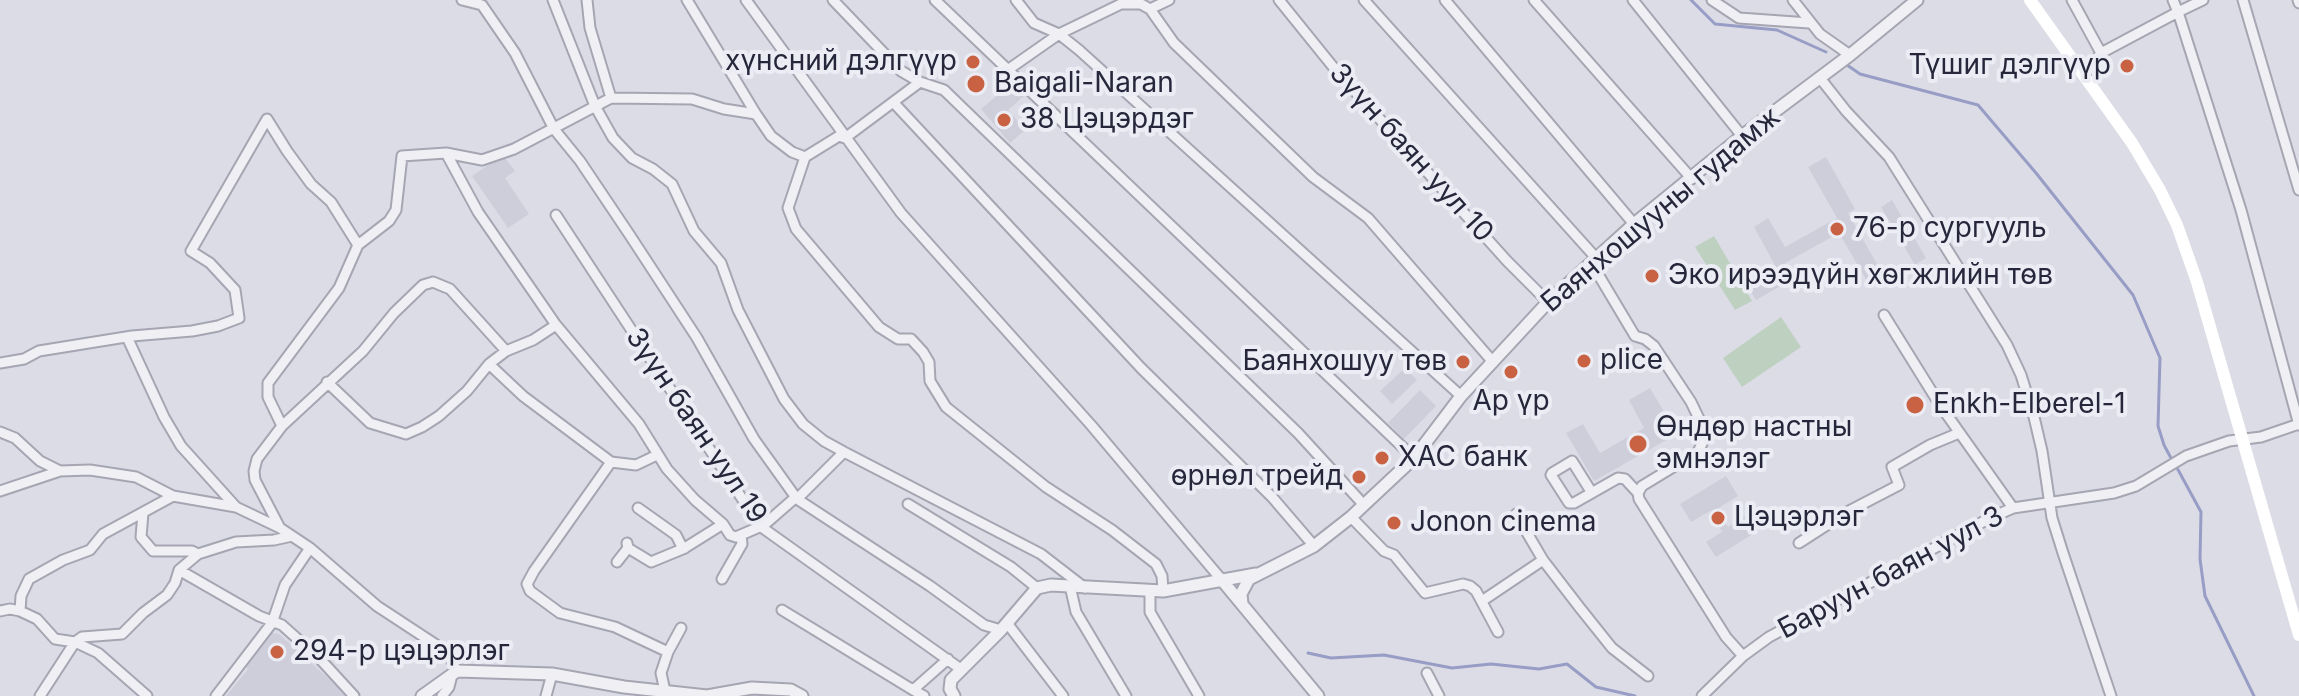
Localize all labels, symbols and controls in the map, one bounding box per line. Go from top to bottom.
place label: хүнсний дэлгүүр [725,45,957,79]
place label: Түшиг дэлгүүр [1908,49,2111,83]
marker: хүнсний дэлгүүр [964,53,982,71]
street label: Зүүн баян уул 10 [1322,57,1500,249]
marker: Түшиг дэлгүүр [2118,57,2136,75]
place label: Baigali-Naran [994,67,1174,101]
marker: Baigali-Naran [965,73,987,95]
street label: Баянхошууны гудамж [1535,100,1787,320]
place label: 38 Цэцэрдэг [1020,103,1194,137]
marker: 38 Цэцэрдэг [995,111,1013,129]
place label: 76-р сургууль [1853,212,2047,246]
marker: 76-р сургууль [1828,220,1846,238]
place label: Эко ирээдүйн хөгжлийн төв [1668,259,2053,293]
marker: Эко ирээдүйн хөгжлийн төв [1643,267,1661,285]
street label: Зүүн баян уул 19 [618,322,774,530]
place label: plice [1600,344,1663,378]
place label: Баянхошуу төв [1243,345,1447,379]
marker: plice [1575,352,1593,370]
marker: Баянхошуу төв [1454,353,1472,371]
marker: Ар үр [1502,363,1520,381]
place label: Ар үр [1472,385,1550,419]
place label: Enkh-Elberel-1 [1933,388,2126,422]
marker: Enkh-Elberel-1 [1904,394,1926,416]
place label: Өндөр настны эмнэлэг [1656,411,1852,477]
marker: Өндөр настны эмнэлэг [1627,433,1649,455]
place label: ХАС банк [1398,441,1528,475]
marker: ХАС банк [1373,449,1391,467]
place label: өрнөл трейд [1171,460,1343,494]
marker: өрнөл трейд [1350,468,1368,486]
street label: Баруун баян уул 3 [1773,499,2009,647]
place label: Цэцэрлэг [1734,501,1864,535]
place label: Jonon cinema [1410,506,1596,540]
marker: Цэцэрлэг [1709,509,1727,527]
marker: Jonon cinema [1385,514,1403,532]
place label: 294-р цэцэрлэг [293,635,510,669]
marker: 294-р цэцэрлэг [268,643,286,661]

